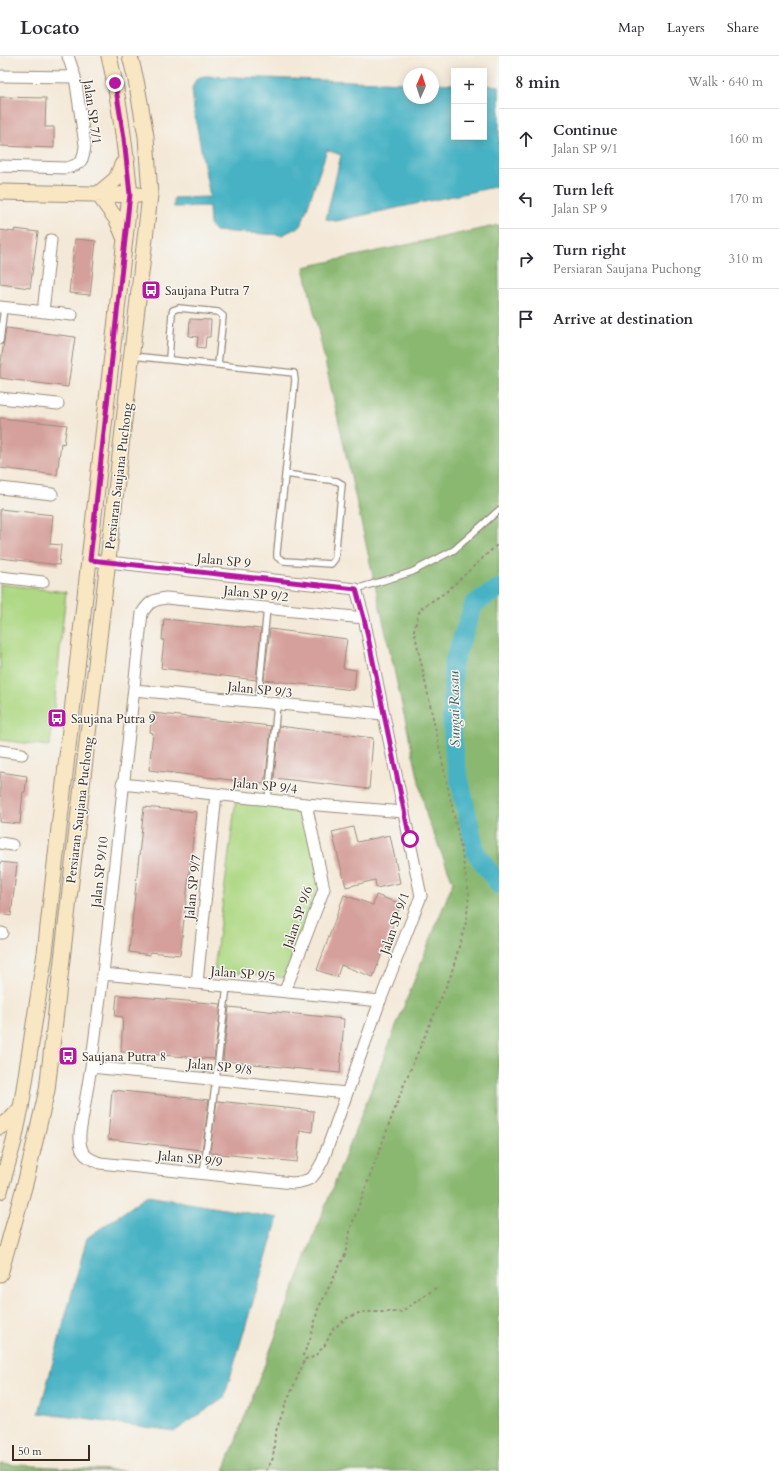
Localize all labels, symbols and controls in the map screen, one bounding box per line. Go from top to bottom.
text: Locato [20,15,79,41]
text: Map [618,18,645,37]
text: Layers [667,18,705,37]
text: Share [727,18,759,37]
north arrow [403,68,439,104]
map controls [451,68,487,140]
button: + [451,68,487,104]
text: 8 min [515,71,560,94]
text: Walk · 640 m [688,73,763,91]
route end [106,74,124,92]
street label: Jalan SP 7/1 [78,77,105,146]
button: − [451,104,487,140]
text: Continue [553,120,618,140]
icon: ahead [515,128,537,150]
text: 160 m [729,130,763,148]
text: Jalan SP 9/1 [553,140,618,158]
text: Turn left [553,180,614,200]
icon: left [515,188,537,210]
text: 170 m [729,190,763,208]
text: Jalan SP 9 [553,200,607,218]
text: Turn right [553,240,626,260]
icon: right [515,248,537,270]
text: 310 m [729,250,763,268]
text: Persiaran Saujana Puchong [553,260,701,278]
bus stop icon: Saujana Putra 7 [140,279,162,301]
place label: Saujana Putra 7 [165,282,250,300]
icon: arrive [515,308,537,330]
text: Arrive at destination [553,309,693,329]
street label: Persiaran Saujana Puchong [101,401,137,551]
street label: Jalan SP 9 [194,549,252,573]
street label: Jalan SP 9/2 [221,581,290,606]
water label: Sungai Rasau [444,671,465,747]
street label: Jalan SP 9/3 [225,677,293,702]
bus stop icon: Saujana Putra 9 [46,707,68,729]
place label: Saujana Putra 9 [71,710,156,728]
street label: Persiaran Saujana Puchong [62,735,98,885]
street label: Jalan SP 9/4 [230,773,299,798]
route start [401,830,419,848]
street label: Jalan SP 9/10 [87,835,113,911]
street label: Jalan SP 9/7 [180,853,205,922]
street label: Jalan SP 9/6 [278,883,317,953]
street label: Jalan SP 9/1 [375,890,414,959]
street label: Jalan SP 9/5 [208,962,276,986]
bus stop icon: Saujana Putra 8 [57,1045,79,1067]
place label: Saujana Putra 8 [82,1048,166,1066]
street label: Jalan SP 9/8 [185,1054,253,1079]
street label: Jalan SP 9/9 [155,1146,224,1171]
scale bar [12,1443,90,1462]
text: 50 m [18,1444,42,1459]

